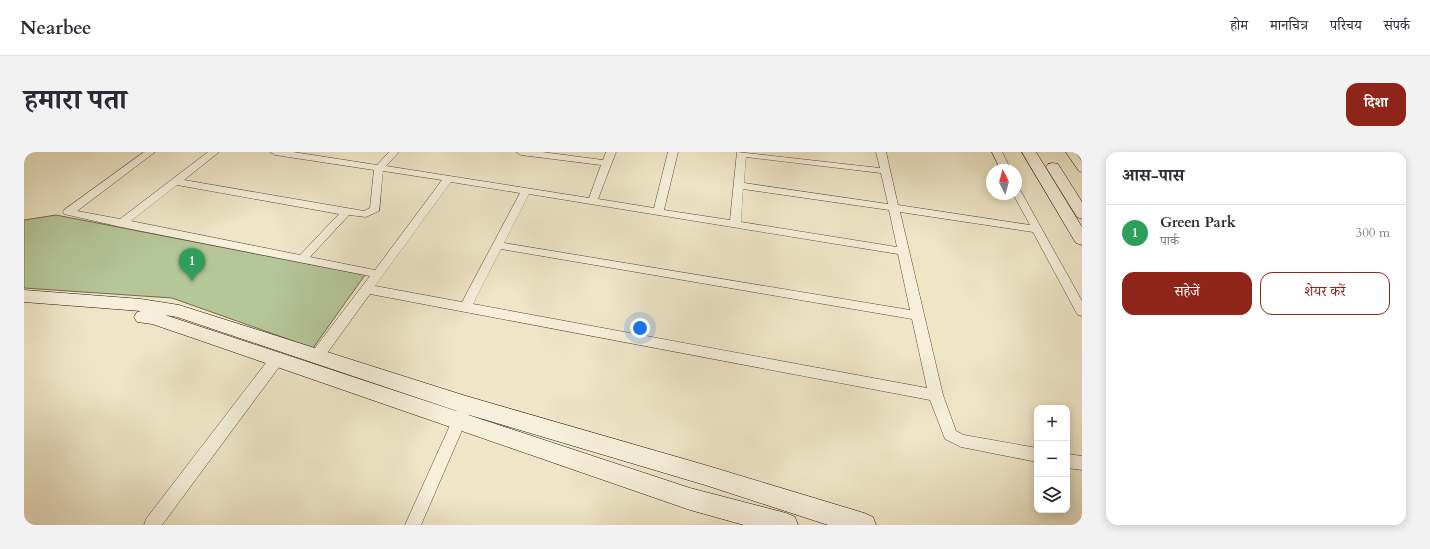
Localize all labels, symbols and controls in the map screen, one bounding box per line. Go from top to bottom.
text: Nearbee [20,15,91,41]
text: होम [1230,16,1248,35]
text: मानचित्र [1270,16,1308,35]
text: परिचय [1330,16,1362,35]
text: संपर्क [1384,16,1410,35]
text: हमारा पता [24,81,127,119]
button: दिशा [1346,83,1406,126]
north arrow [986,164,1022,200]
text: आस-पास [1122,164,1184,187]
text: Green Park [1160,212,1236,232]
text: 1 [1132,224,1138,242]
text: 300 m [1356,224,1390,242]
text: पार्क [1160,232,1179,250]
pin: 1 [179,248,205,281]
button: सहेजें [1122,272,1252,315]
button: शेयर करें [1260,272,1390,315]
your location [630,318,650,338]
map controls [1034,405,1070,513]
button: + [1034,405,1070,441]
button: − [1034,441,1070,477]
button: layers [1034,477,1070,513]

